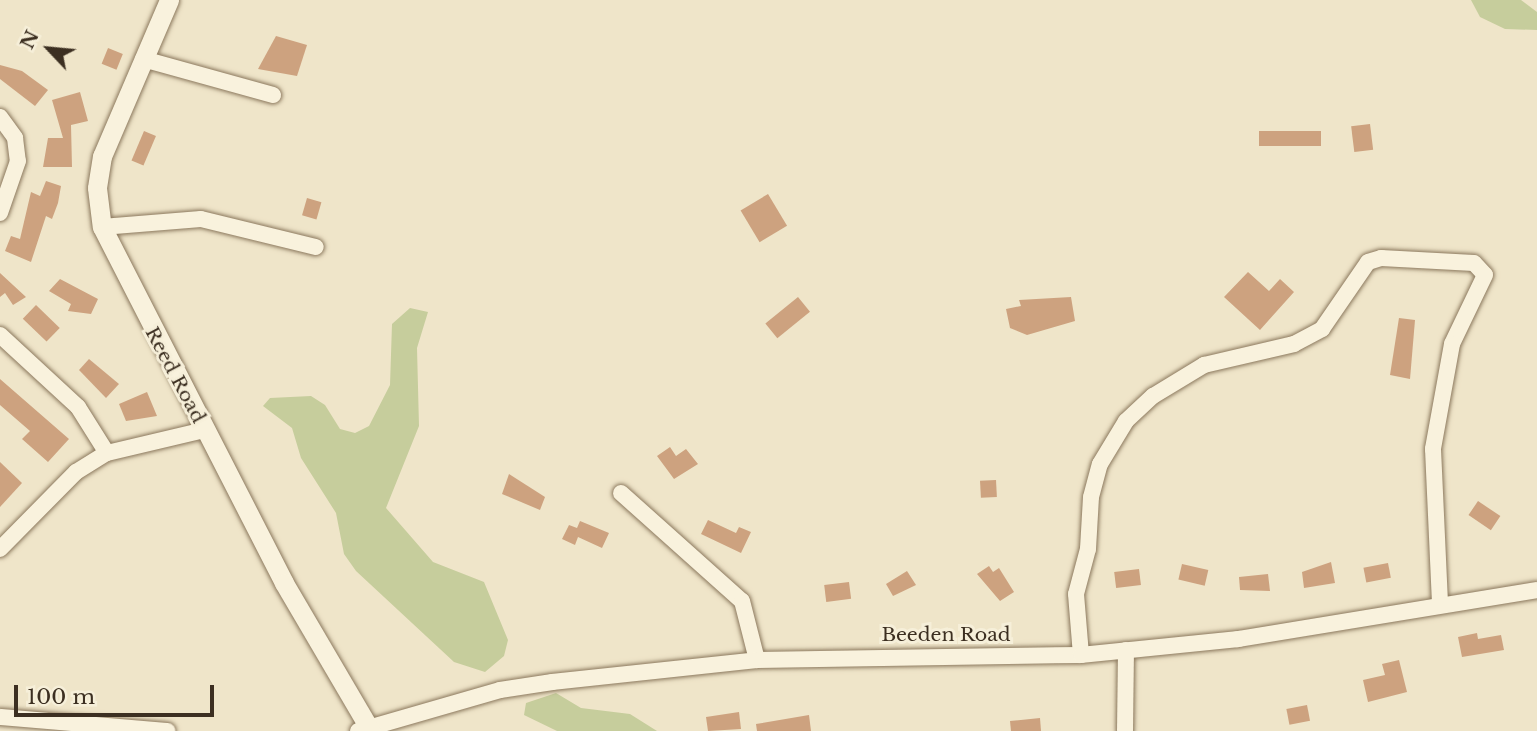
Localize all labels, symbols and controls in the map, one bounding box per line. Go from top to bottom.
north arrow [14,14,84,84]
text: N [15,27,44,53]
street label: Reed Road [140,323,210,427]
street label: Beeden Road [881,624,1011,646]
scale bar [18,672,217,716]
text: 100 m [27,684,95,710]

